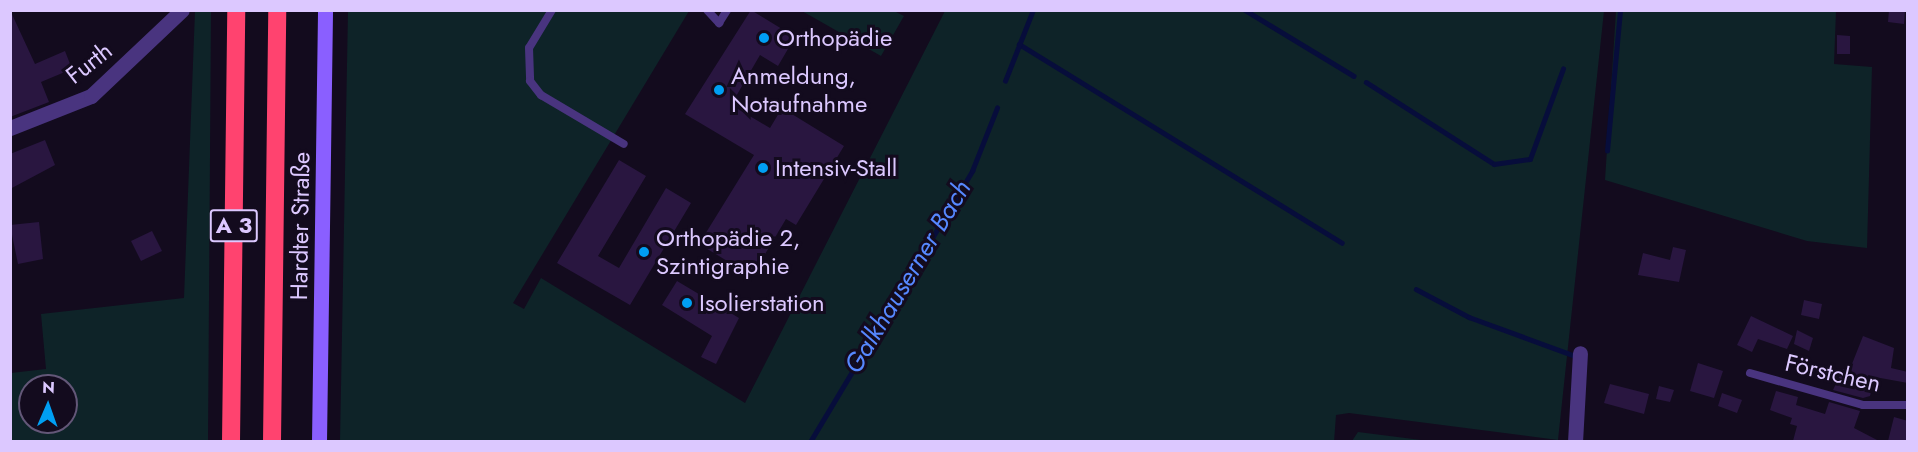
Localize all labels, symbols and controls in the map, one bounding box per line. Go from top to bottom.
place label: Orthopädie [776,24,892,52]
marker: Orthopädie [757,31,771,45]
street label: Furth [60,36,118,90]
place label: Anmeldung, Notaufnahme [731,62,867,118]
marker: Anmeldung, Notaufnahme [712,83,726,97]
street label: Hardter Straße [284,151,316,301]
place label: Intensiv-Stall [775,154,897,182]
marker: Intensiv-Stall [756,161,770,175]
water label: Galkhauserner Bach [838,175,978,379]
road number: A 3 [208,207,260,245]
place label: Orthopädie 2, Szintigraphie [656,224,801,280]
marker: Orthopädie 2, Szintigraphie [637,245,651,259]
place label: Isolierstation [699,289,825,317]
marker: Isolierstation [680,296,694,310]
street label: Förstchen [1782,348,1884,398]
north arrow [18,374,78,434]
text: N [42,376,55,399]

